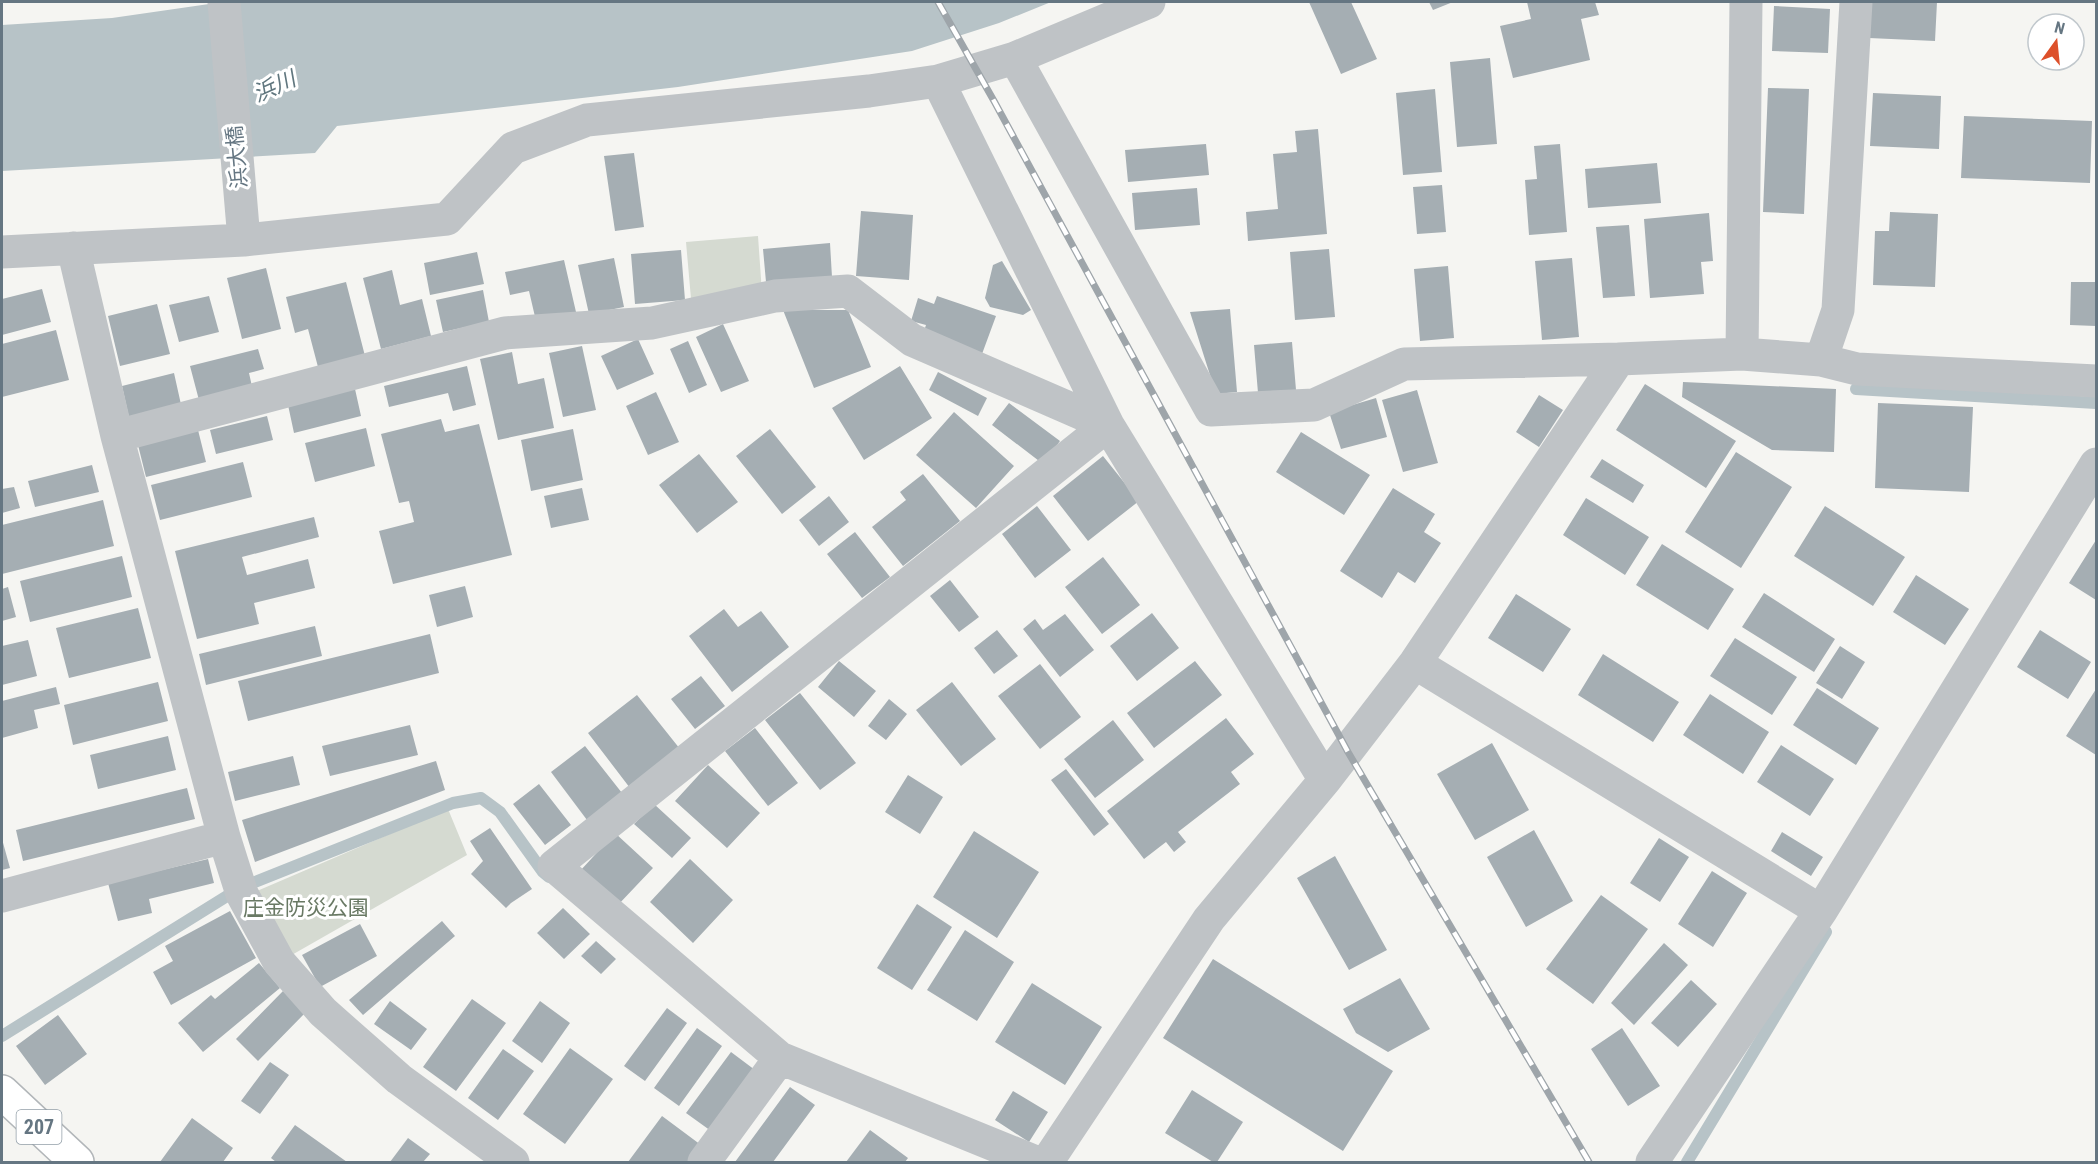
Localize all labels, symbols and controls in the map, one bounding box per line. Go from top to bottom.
north arrow [2026,12,2086,72]
text: N [2053,18,2067,38]
water label: 浜川 [249,65,301,107]
street label: 浜大橋 [222,125,252,189]
park label: 庄金防災公園 [243,896,369,920]
road number: 207 [16,1110,62,1144]

